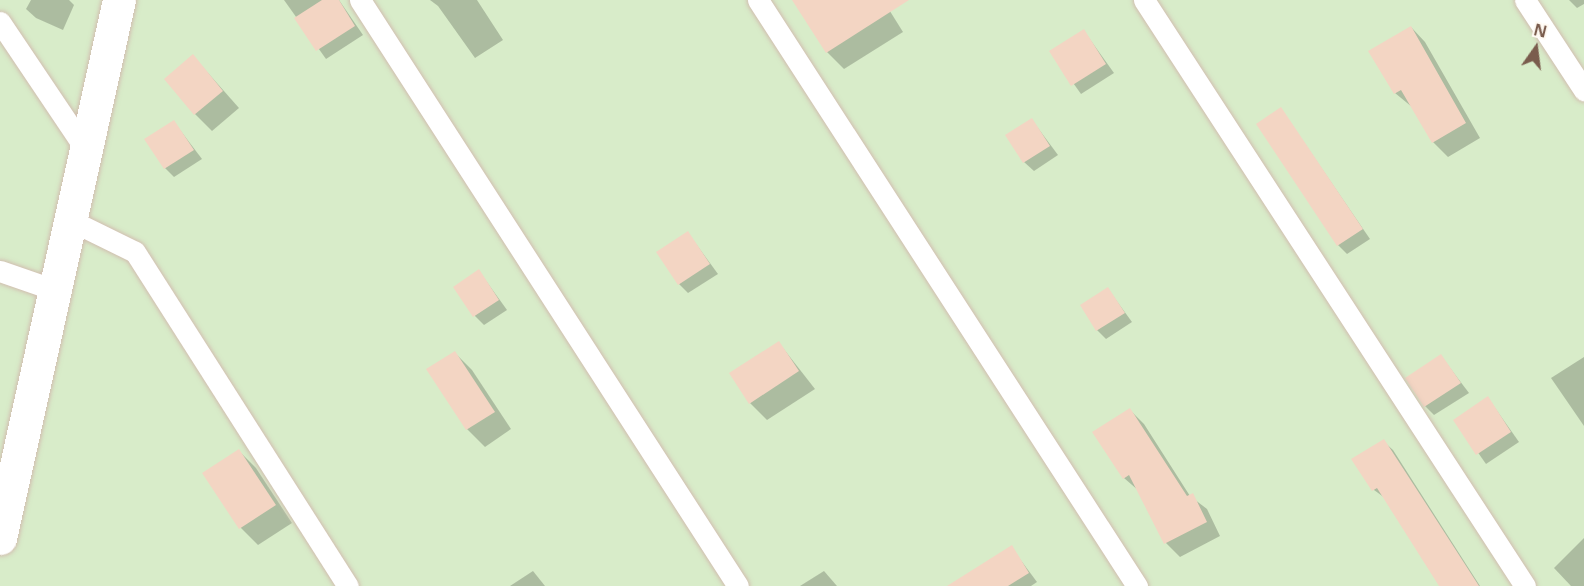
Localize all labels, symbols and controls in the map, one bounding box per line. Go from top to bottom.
north arrow [1506,18,1566,78]
text: N [1531,18,1549,43]

